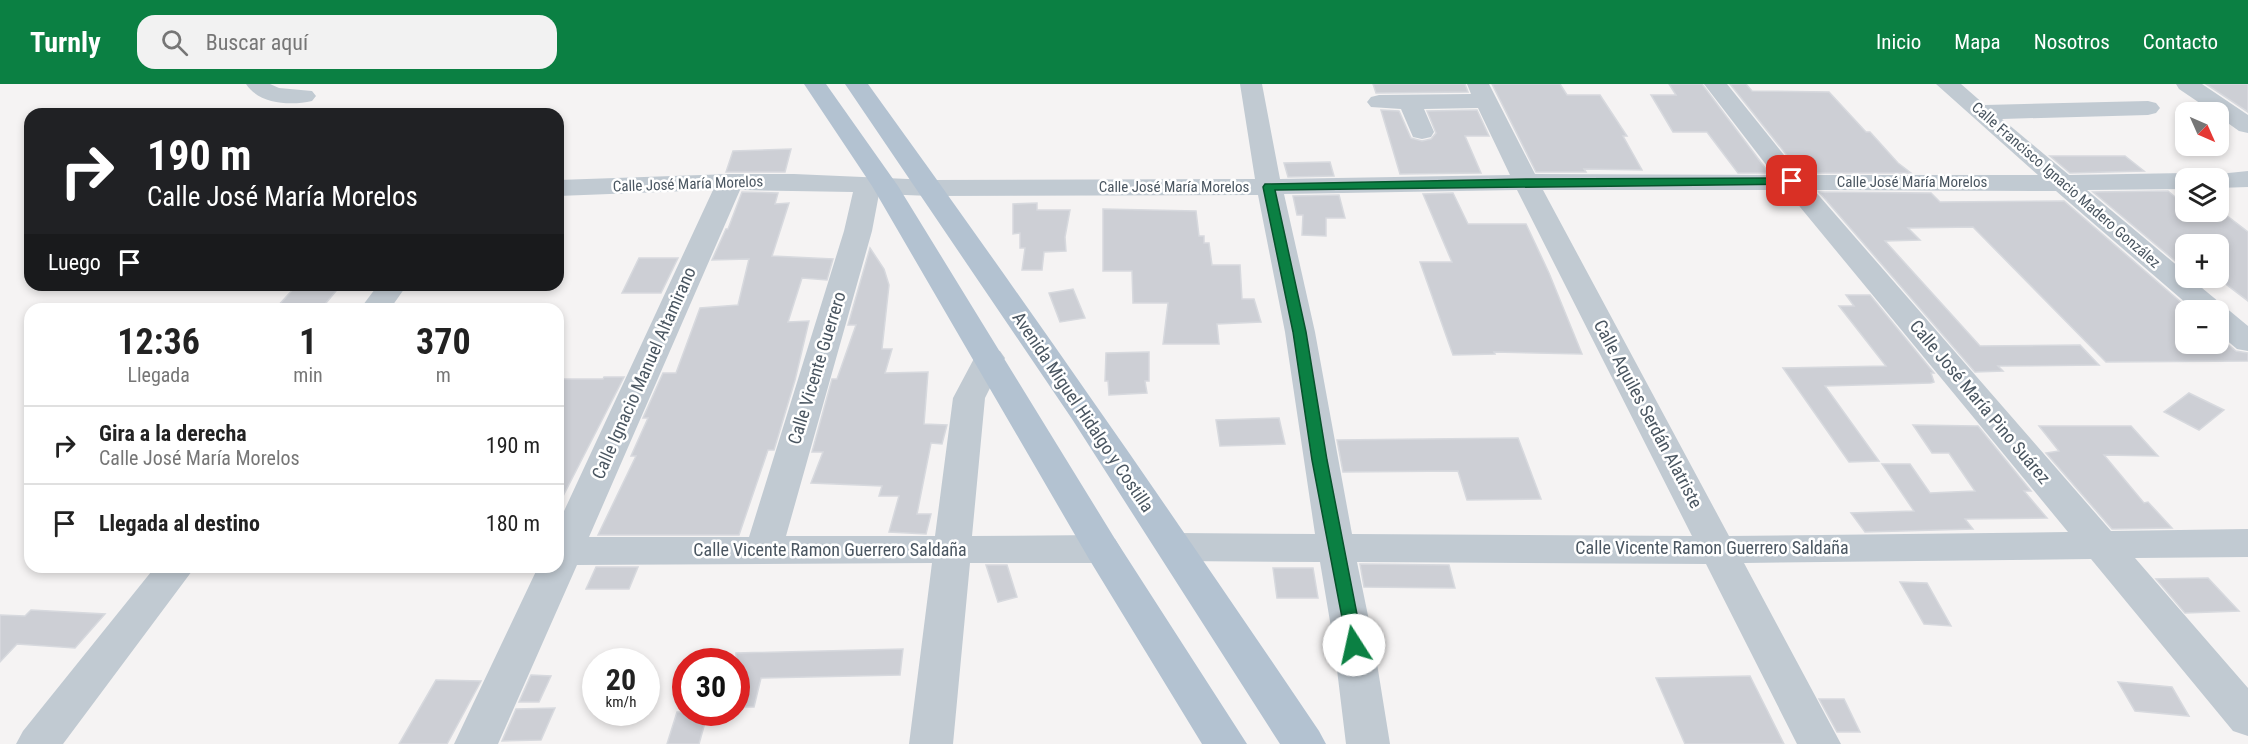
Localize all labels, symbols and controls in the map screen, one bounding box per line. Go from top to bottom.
search box [137,15,557,69]
text: Turnly [30,26,101,59]
icon: search [158,26,191,59]
text: Buscar aquí [206,30,308,55]
text: Inicio [1876,30,1921,54]
text: Mapa [1954,30,2001,54]
text: Nosotros [2034,30,2110,54]
text: Contacto [2143,30,2218,54]
street label: Calle Francisco Ignacio Madero González [1968,98,2164,272]
north arrow [2175,102,2229,156]
map controls [2175,102,2229,354]
text: 190 m [147,131,252,180]
icon: right [48,132,126,210]
pin [1766,155,1817,206]
icon: arrive [1775,164,1808,197]
button: layers [2175,168,2229,222]
street label: Calle José María Morelos [612,172,764,196]
street label: Calle José María Morelos [1837,173,1987,191]
street label: Calle José María Morelos [1099,178,1249,196]
text: Calle José María Morelos [147,181,418,213]
button: + [2175,234,2229,288]
icon: arrive [113,246,146,279]
text: Luego [48,250,101,275]
street label: Calle Ignacio Manuel Altamirano [587,263,700,482]
street label: Calle Vicente Guerrero [783,289,850,447]
button: − [2175,300,2229,354]
street label: Avenida Miguel Hidalgo y Costilla [1008,308,1158,516]
street label: Calle Aquiles Serdán Alatriste [1590,316,1707,512]
street label: Calle José María Pino Suárez [1906,316,2055,488]
text: 12:36 [117,321,200,363]
text: 1 [299,321,317,363]
text: 370 [416,321,471,363]
text: Llegada [127,363,190,387]
text: min [293,363,323,387]
text: m [436,363,451,387]
text: Gira a la derecha [99,421,247,446]
icon: right [48,429,81,462]
text: 190 m [486,433,540,458]
text: Calle José María Morelos [99,446,300,470]
icon: arrive [48,507,81,540]
text: Llegada al destino [99,511,260,536]
text: 180 m [486,511,540,536]
street label: Calle Vicente Ramon Guerrero Saldaña [1575,537,1849,558]
street label: Calle Vicente Ramon Guerrero Saldaña [693,539,967,560]
position arrow [1322,613,1386,677]
speed limit sign: 30 [672,648,750,726]
text: 20 [606,662,636,697]
text: km/h [606,693,636,711]

